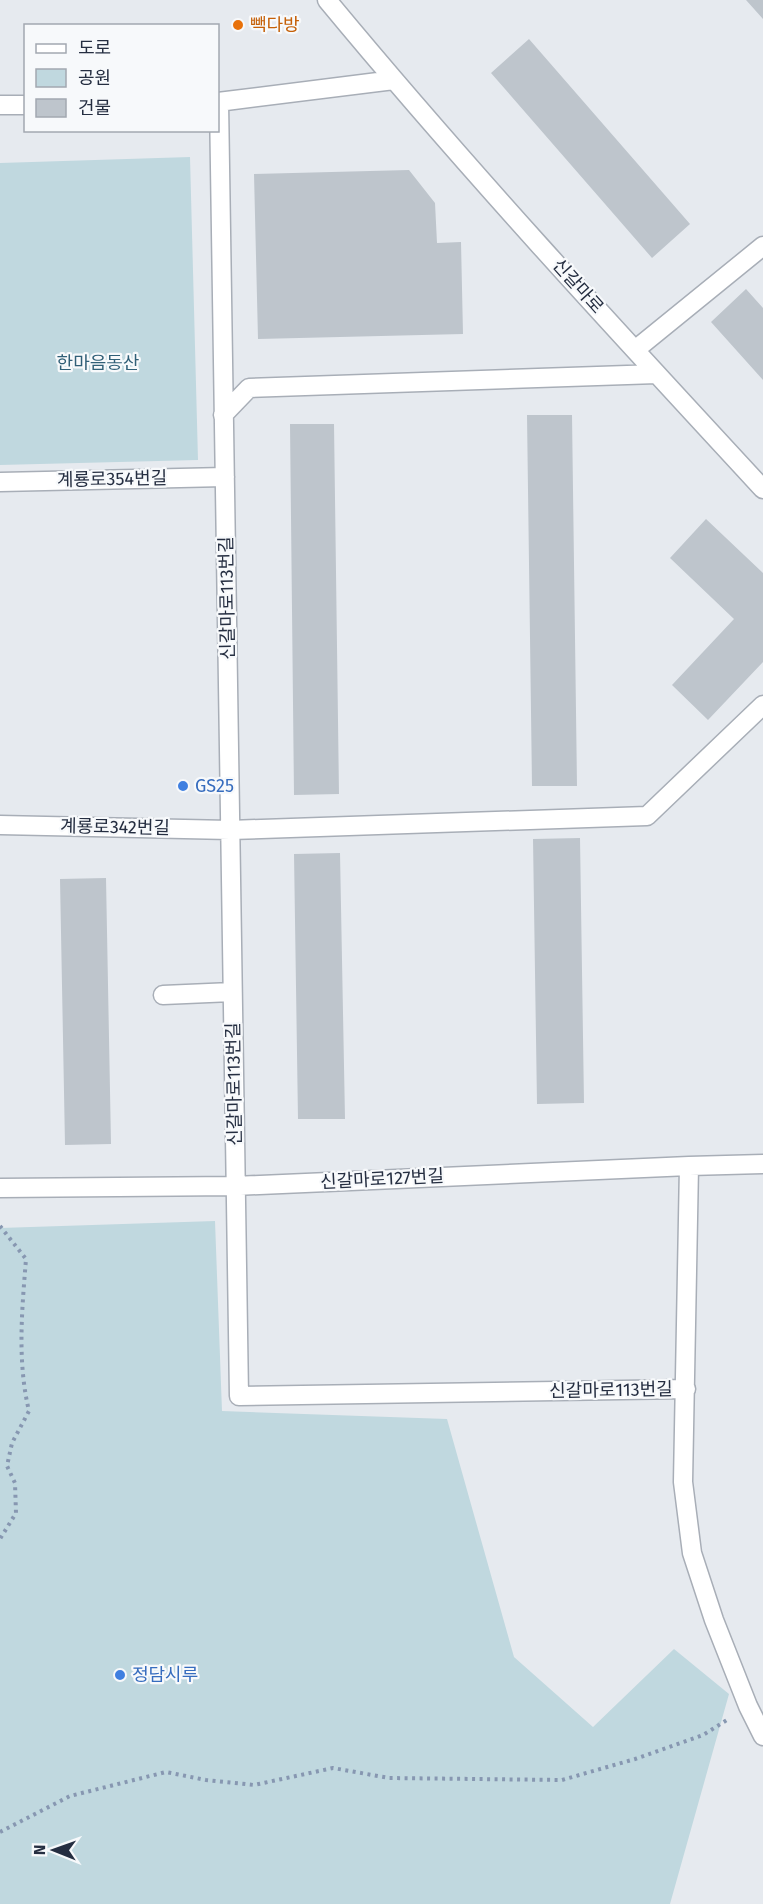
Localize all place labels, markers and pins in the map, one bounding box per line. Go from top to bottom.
place label: 빽다방 [250,14,300,36]
marker: 빽다방 [231,18,245,32]
place label: GS25 [195,775,234,797]
marker: GS25 [176,779,190,793]
place label: 정담시루 [132,1664,198,1686]
marker: 정담시루 [113,1668,127,1682]

